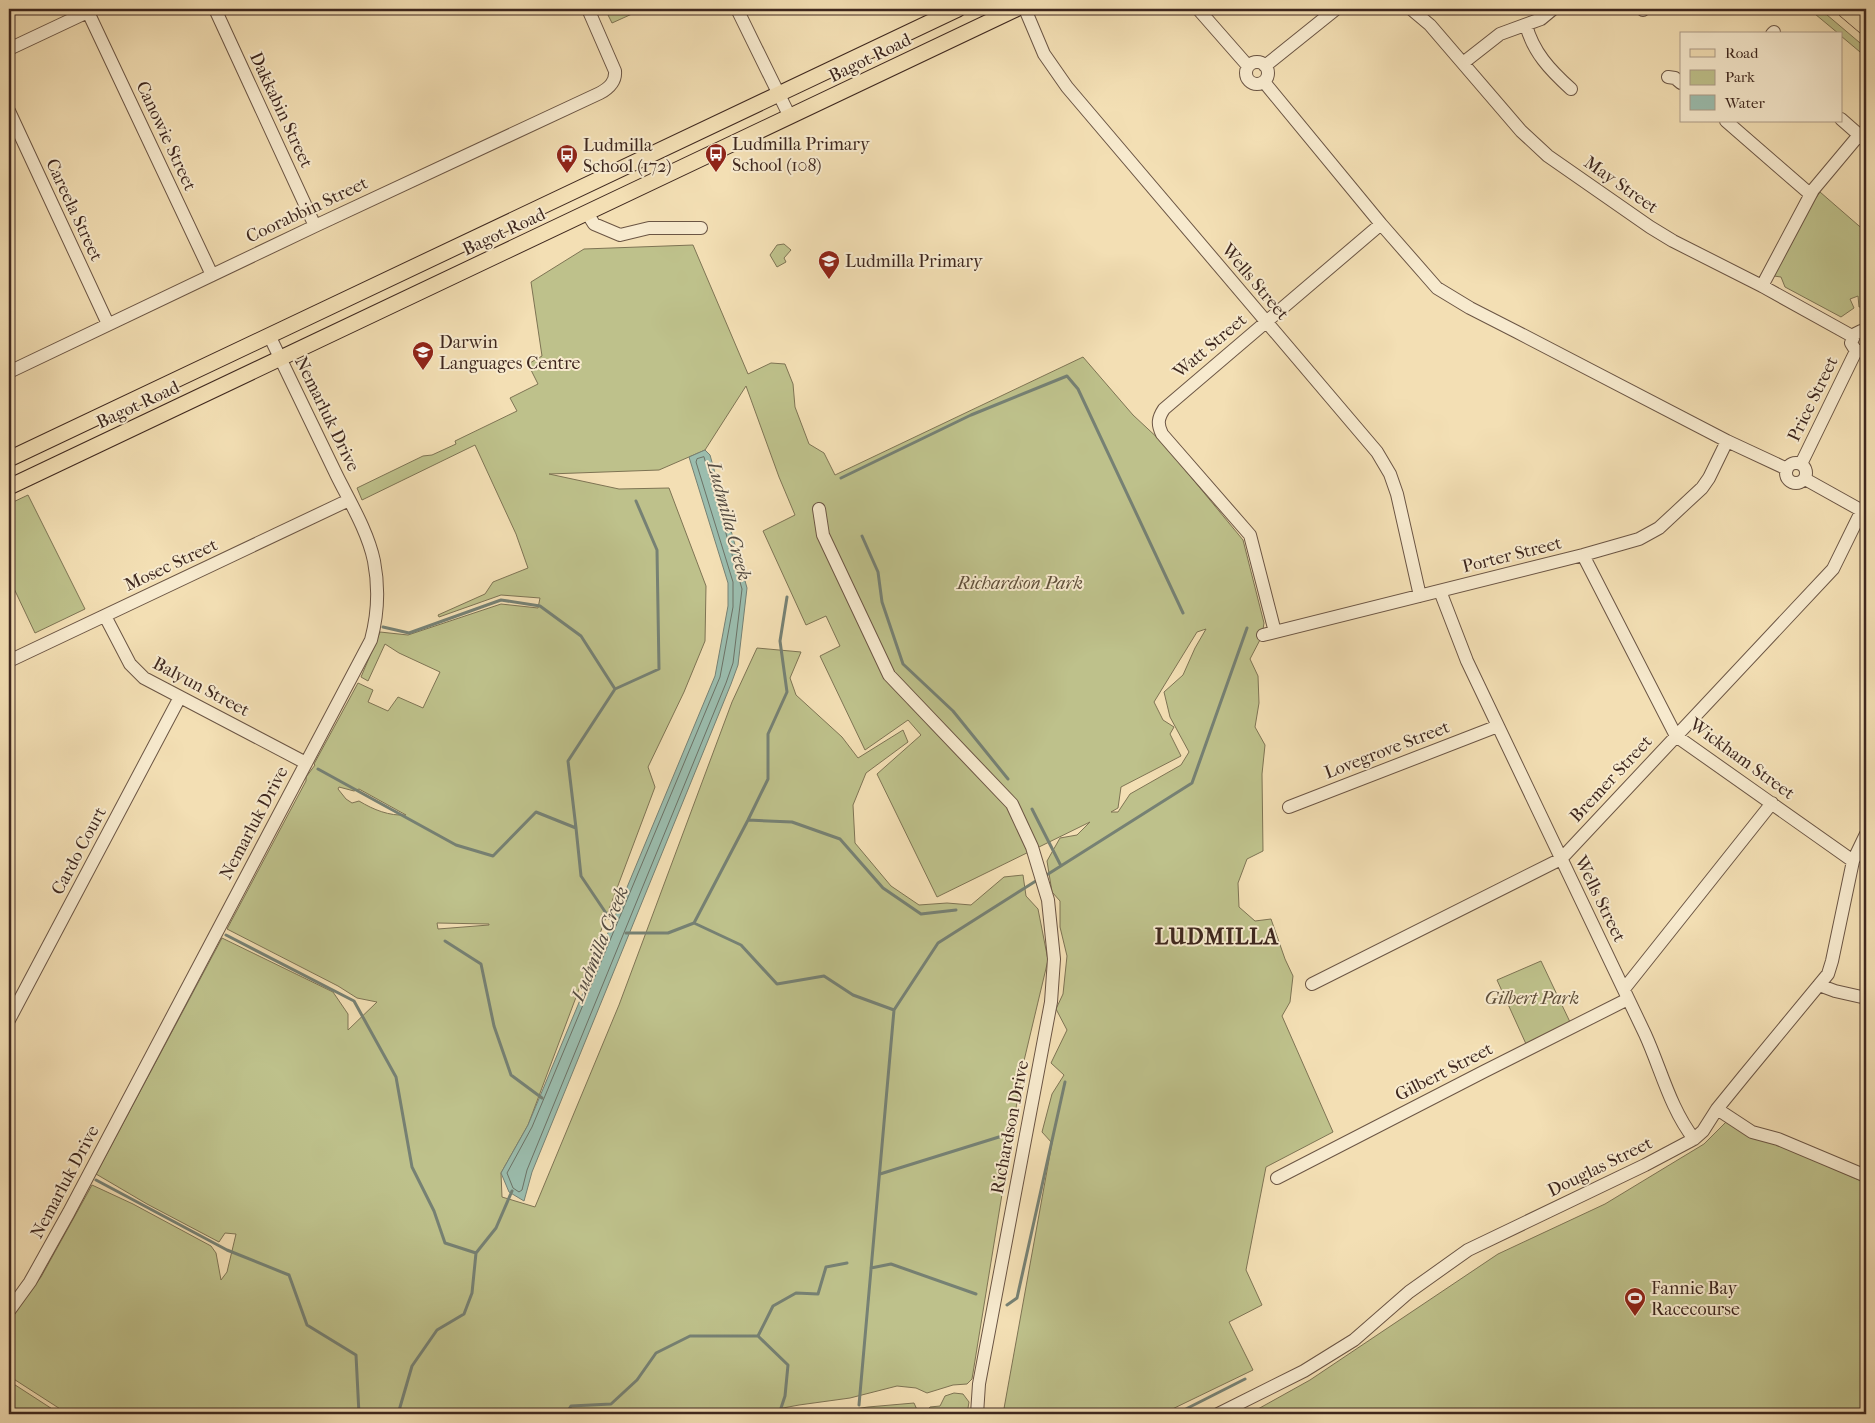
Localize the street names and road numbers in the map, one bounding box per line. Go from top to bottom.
street label: Bagot Road [825,29,915,87]
street label: Dakkabin Street [245,49,317,172]
street label: Canowie Street [131,78,201,195]
street label: May Street [1580,152,1662,218]
street label: Careela Street [41,156,107,265]
street label: Coorabbin Street [243,172,372,247]
street label: Bagot Road [459,204,549,260]
street label: Wells Street [1216,239,1293,325]
street label: Watt Street [1168,309,1251,383]
street label: Nemarluk Drive [290,353,364,475]
street label: Price Street [1783,353,1843,445]
street label: Bagot Road [93,377,183,433]
street label: Porter Street [1460,532,1564,577]
street label: Mosec Street [121,534,221,596]
street label: Balyun Street [149,653,253,721]
street label: Wickham Street [1685,713,1799,804]
street label: Lovegrove Street [1321,716,1453,784]
street label: Bremer Street [1565,731,1657,827]
street label: Nemarluk Drive [215,763,293,883]
street label: Cardo Court [47,803,111,898]
street label: Wells Street [1570,852,1630,946]
street label: Gilbert Street [1392,1038,1497,1106]
street label: Richardson Drive [987,1058,1033,1196]
street label: Nemarluk Drive [26,1122,104,1242]
street label: Douglas Street [1544,1132,1656,1201]

